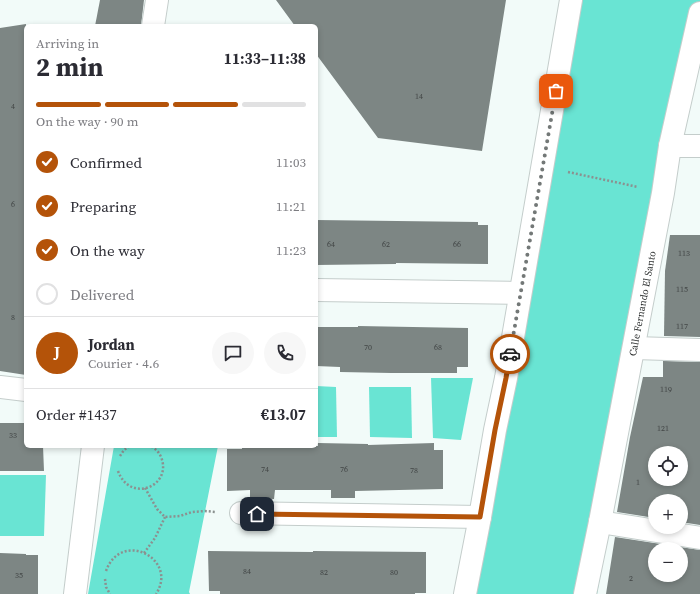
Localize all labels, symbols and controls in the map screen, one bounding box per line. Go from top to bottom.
text: Arriving in [36,35,99,52]
text: 11:33–11:38 [224,48,306,69]
text: 2 min [36,49,103,85]
pin [539,74,573,108]
icon: bag [545,80,567,102]
house number: 14 [415,91,423,102]
house number: 4 [11,101,15,112]
text: On the way · 90 m [36,113,138,130]
icon: check [36,151,58,173]
text: Confirmed [70,152,142,173]
text: 11:03 [276,154,306,171]
icon: check [36,195,58,217]
text: Preparing [70,196,136,217]
text: 11:21 [276,198,306,215]
house number: 6 [11,199,15,210]
icon: check [36,239,58,261]
house number: 64 [327,239,335,250]
house number: 62 [382,239,390,250]
house number: 66 [453,239,461,250]
text: On the way [70,240,145,261]
text: 11:23 [276,242,306,259]
house number: 113 [678,248,690,259]
street label: Calle Fernando El Santo [625,249,658,357]
text: Delivered [70,284,134,305]
house number: 115 [676,284,688,295]
house number: 8 [11,312,15,323]
house number: 117 [676,321,688,332]
button: chat [212,332,254,374]
button: phone [264,332,306,374]
text: Jordan [88,334,135,355]
courier [490,334,530,374]
text: J [54,342,60,363]
house number: 70 [364,342,372,353]
house number: 68 [434,342,442,353]
icon: car [499,343,521,365]
text: Courier · 4.6 [88,355,159,372]
house number: 119 [660,384,672,395]
text: Order #1437 [36,404,117,425]
text: €13.07 [261,404,306,425]
house number: 121 [657,423,669,434]
house number: 33 [9,430,17,441]
map controls [648,446,688,582]
button: locate [648,446,688,486]
house number: 74 [261,464,269,475]
house number: 76 [340,464,348,475]
house number: 78 [410,465,418,476]
house number: 1 [636,477,640,488]
button: + [648,494,688,534]
pin [240,497,274,531]
icon: home [246,503,268,525]
button: − [648,542,688,582]
house number: 84 [243,566,251,577]
house number: 82 [320,567,328,578]
house number: 80 [390,567,398,578]
house number: 35 [15,570,23,581]
house number: 2 [629,573,633,584]

